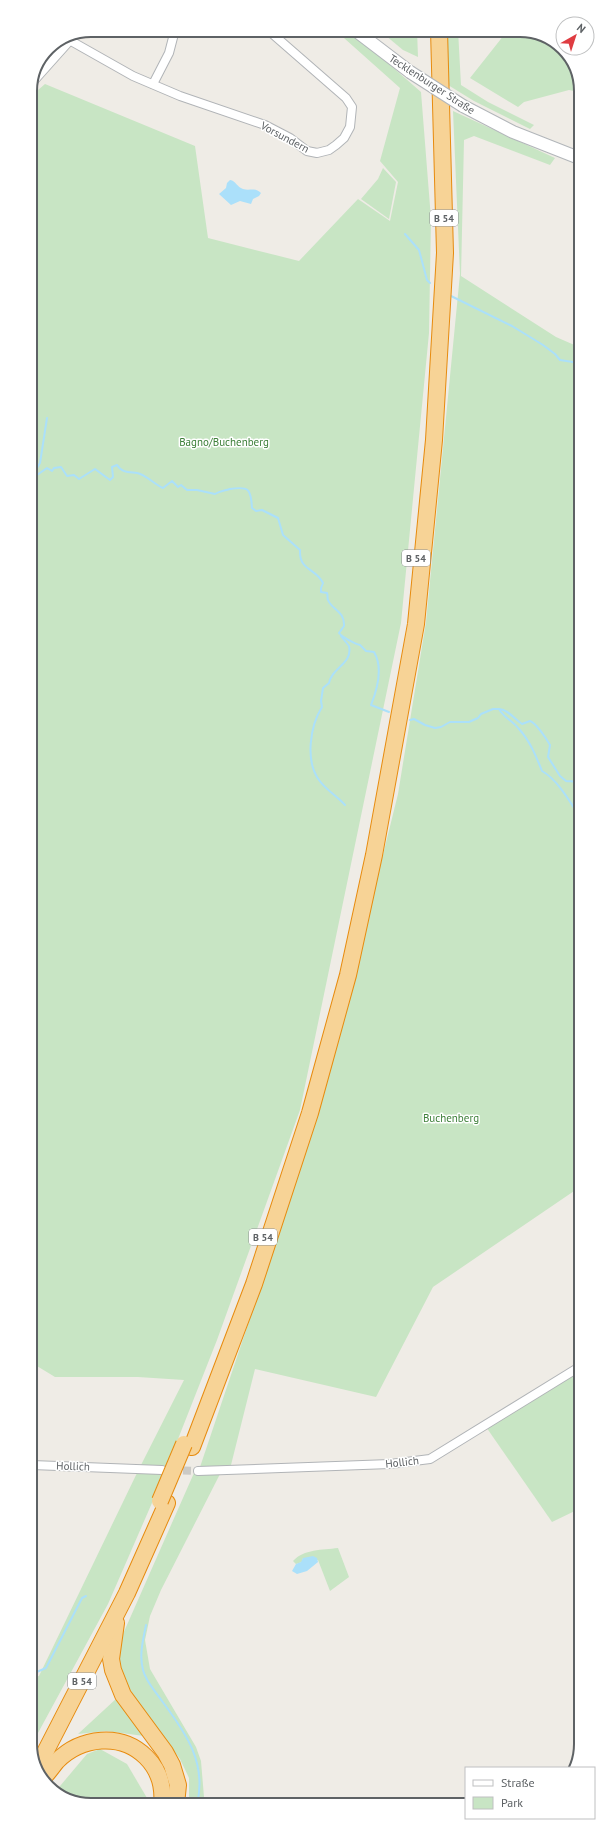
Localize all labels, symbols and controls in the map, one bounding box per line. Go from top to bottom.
north arrow [555,16,595,56]
text: N [574,21,589,36]
street label: Tecklenburger Straße [386,51,478,117]
street label: Vorsundern [257,118,312,156]
road number: B 54 [430,210,458,226]
park label: Bagno/Buchenberg [179,435,269,449]
road number: B 54 [402,550,430,566]
park label: Buchenberg [423,1111,479,1125]
road number: B 54 [249,1229,277,1245]
street label: Hollich [385,1453,419,1471]
street label: Hollich [56,1458,90,1474]
road number: B 54 [68,1673,96,1689]
legend [465,1767,595,1819]
text: Straße [501,1775,535,1790]
text: Park [501,1795,523,1810]

